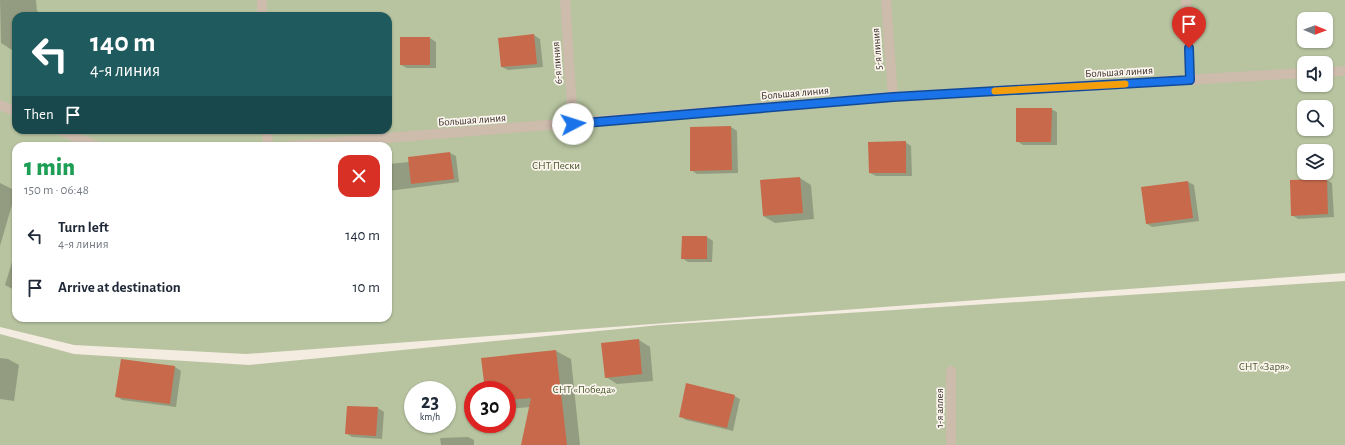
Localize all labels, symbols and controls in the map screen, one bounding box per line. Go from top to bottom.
pin [1172,7.0,1206,48]
north arrow [1297,12,1333,48]
map controls [1297,12,1333,180]
icon: arrive [1178,13,1200,35]
icon: left [24,28,76,80]
street label: 5-я линия [870,28,884,70]
text: 140 m [90,29,156,57]
street label: 6-я линия [550,41,564,85]
button: sound [1297,56,1333,92]
text: 4-я линия [90,62,160,80]
street label: Большая линия [1085,65,1153,79]
street label: Большая линия [761,85,829,101]
button: search [1297,100,1333,136]
position arrow [552,103,594,145]
icon: arrive [62,104,84,126]
text: Then [24,107,54,122]
street label: Большая линия [438,112,506,128]
button: layers [1297,144,1333,180]
button: close [338,155,380,197]
text: 1 min [24,156,75,180]
park label: СНТ Пески [532,160,580,171]
text: 150 m · 06:48 [24,184,89,197]
text: Turn left [58,220,109,235]
icon: left [24,225,46,247]
text: 140 m [345,228,380,243]
text: 4-я линия [58,238,109,251]
icon: arrive [24,277,46,299]
text: Arrive at destination [58,280,181,295]
text: 10 m [352,280,380,295]
park label: СНТ «Заря» [1239,361,1289,372]
speed limit sign: 30 [464,381,516,433]
park label: СНТ «Победа» [552,384,616,395]
street label: 1-я аллея [934,388,945,428]
text: 23 [421,392,439,412]
text: km/h [420,412,440,422]

